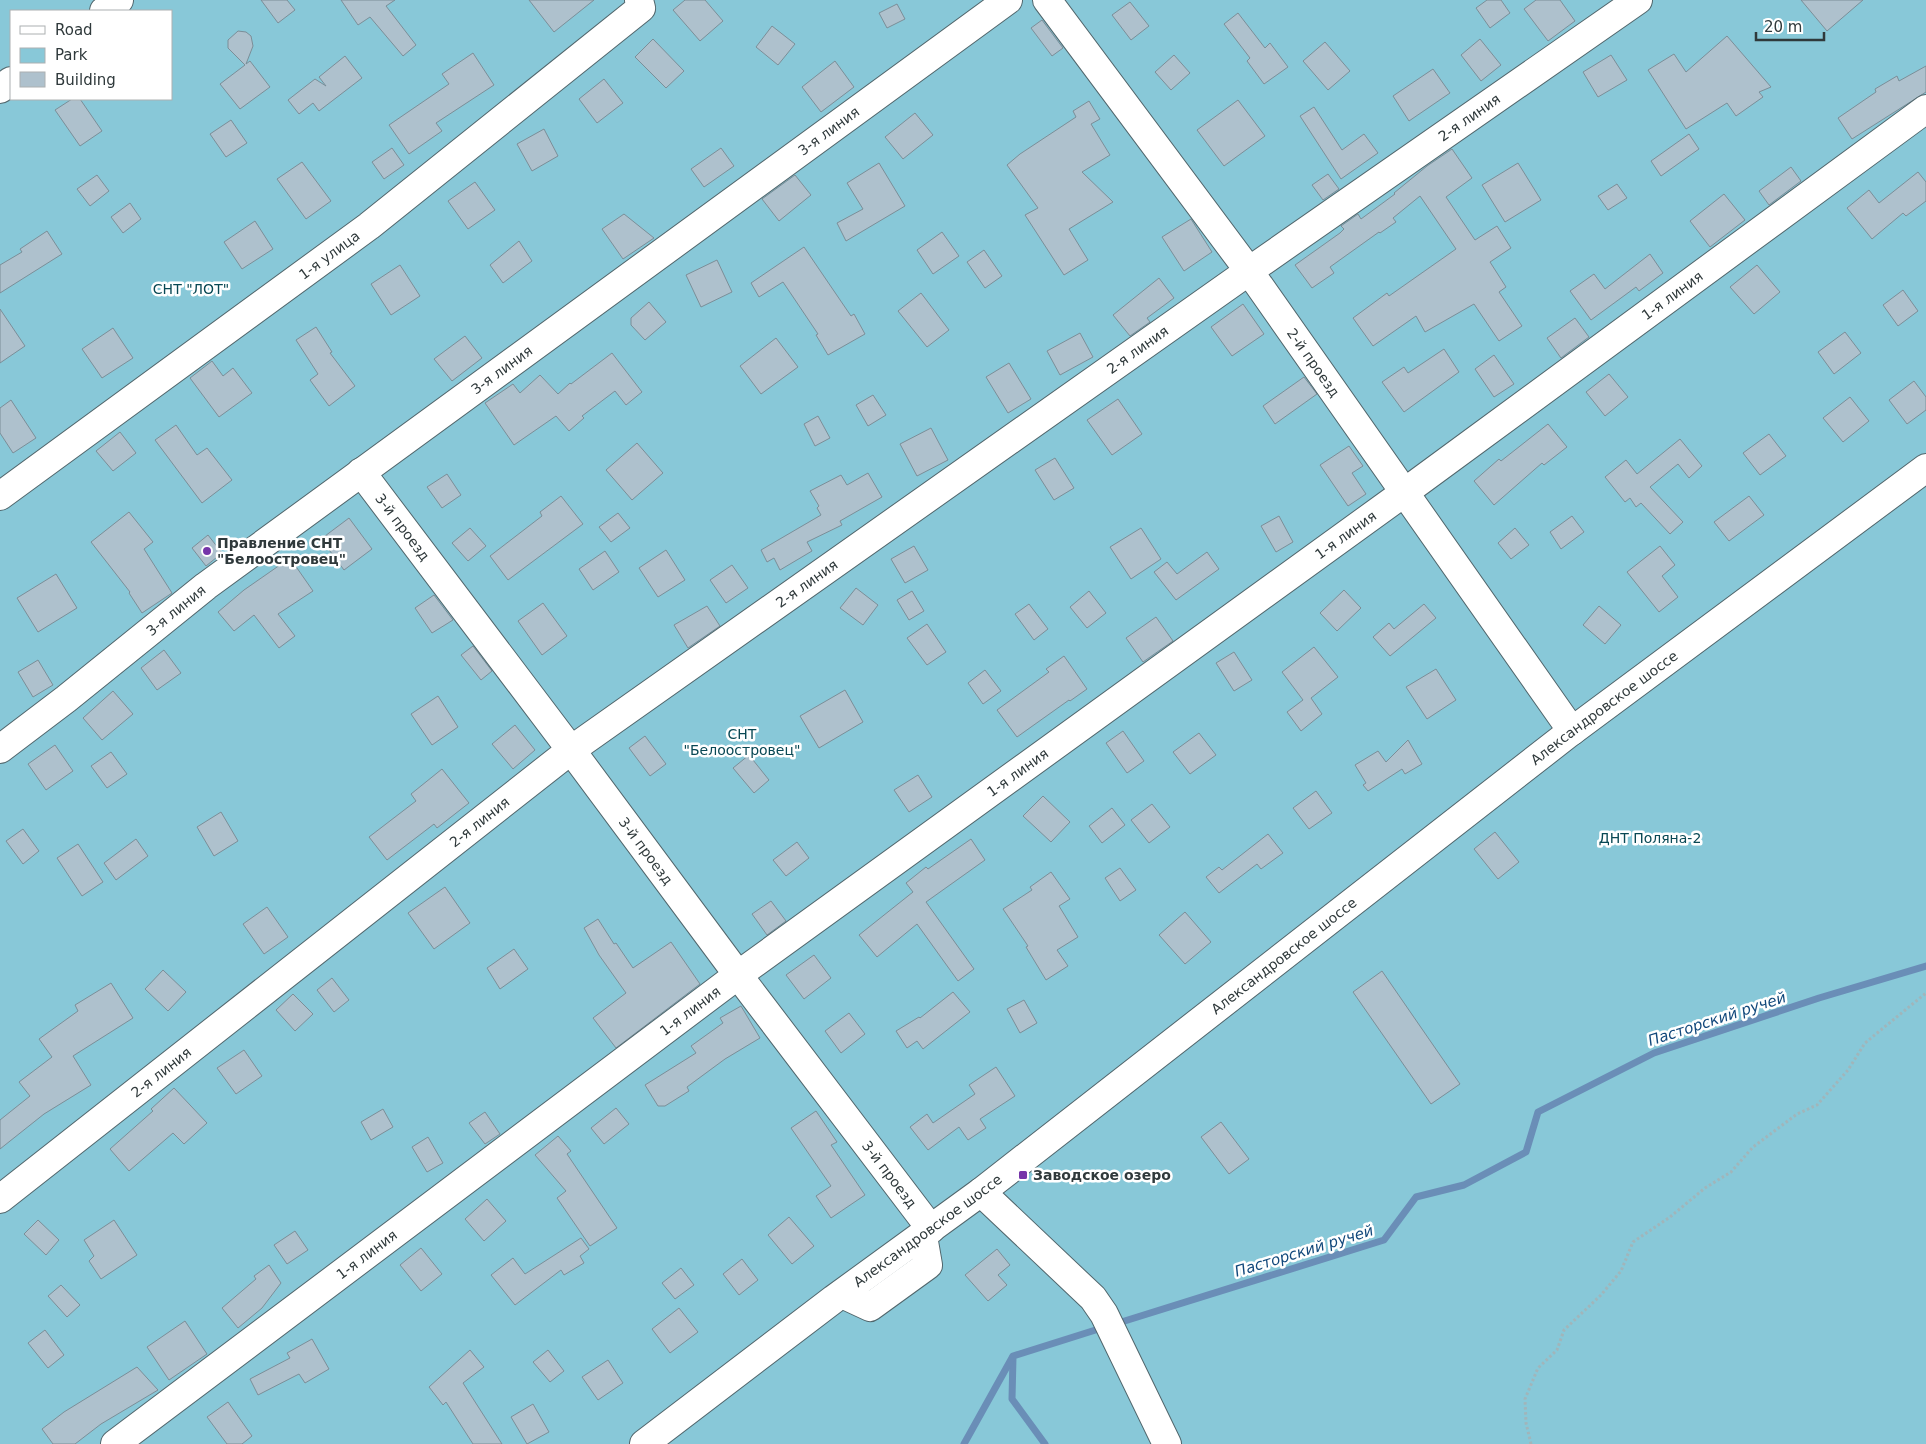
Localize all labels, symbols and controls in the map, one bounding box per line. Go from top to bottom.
legend [10,10,172,100]
scale bar [1756,10,1824,42]
text: 20 m [1764,18,1802,36]
text: Road [55,21,93,39]
text: Park [55,46,88,64]
text: Building [55,71,116,89]
street label: 2-я линия [1435,91,1503,145]
street label: 3-я линия [795,103,862,159]
street label: 1-я улица [296,228,363,283]
street label: 1-я линия [1639,268,1706,323]
park label: СНТ "ЛОТ" [153,281,229,297]
street label: 2-я линия [1104,323,1171,377]
street label: 2-й проезд [1284,325,1343,400]
street label: 3-я линия [468,342,535,397]
street label: 3-й проезд [372,490,433,564]
street label: 1-я линия [1312,508,1379,562]
place label: Правление СНТ "Белоостровец" [217,535,346,567]
marker: Правление СНТ "Белоостровец" [201,545,213,557]
street label: 2-я линия [773,556,841,611]
street label: 3-я линия [143,582,209,639]
street label: Александровское шоссе [1527,647,1681,768]
park label: СНТ "Белоостровец" [684,726,800,758]
street label: 1-я линия [984,745,1051,800]
street label: 2-я линия [446,794,513,850]
street label: 3-й проезд [616,814,676,888]
park label: ДНТ Поляна-2 [1599,830,1701,846]
street label: Александровское шоссе [1208,894,1360,1017]
street label: 1-я линия [657,983,724,1039]
water label: Пасторский ручей [1646,988,1788,1050]
street label: 2-я линия [128,1044,194,1101]
street label: 3-й проезд [859,1138,920,1211]
place label: Заводское озеро [1033,1167,1171,1183]
marker: Заводское озеро [1017,1169,1029,1181]
street label: Александровское шоссе [850,1171,1005,1290]
water label: Пасторский ручей [1233,1221,1376,1281]
street label: 1-я линия [333,1227,400,1282]

